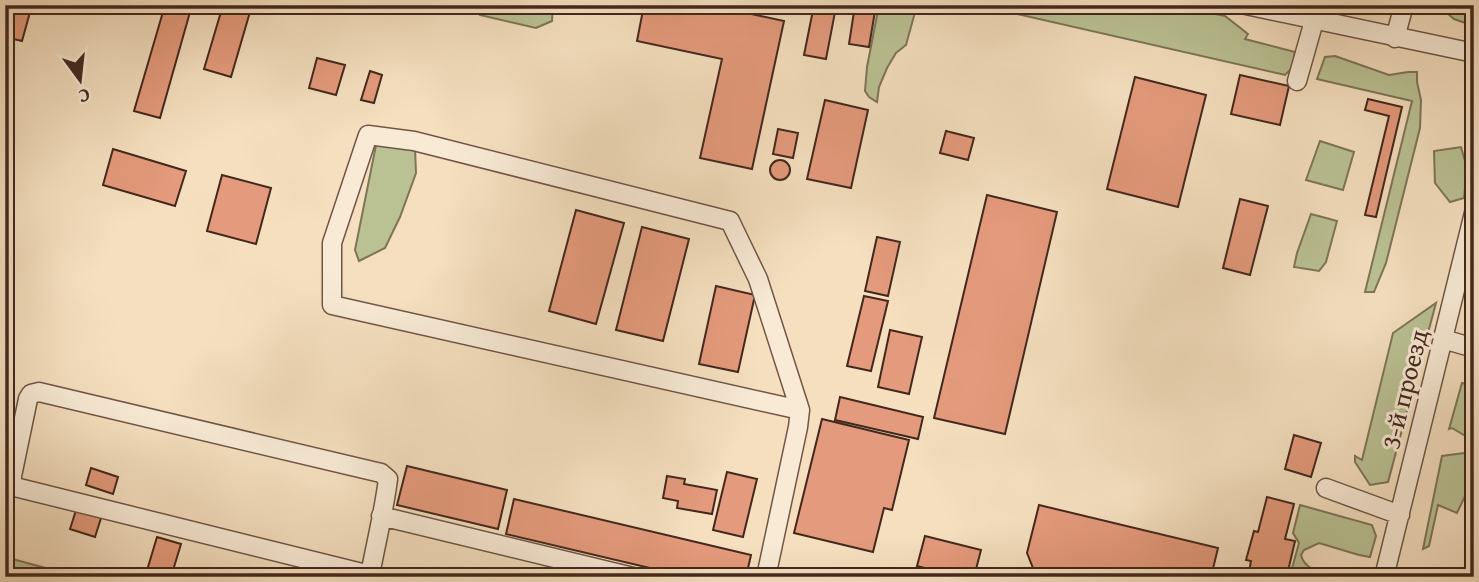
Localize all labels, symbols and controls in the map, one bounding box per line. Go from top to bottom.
north arrow [46,46,116,116]
text: С [75,82,93,111]
street label: 3-й проезд [1370,325,1438,453]

